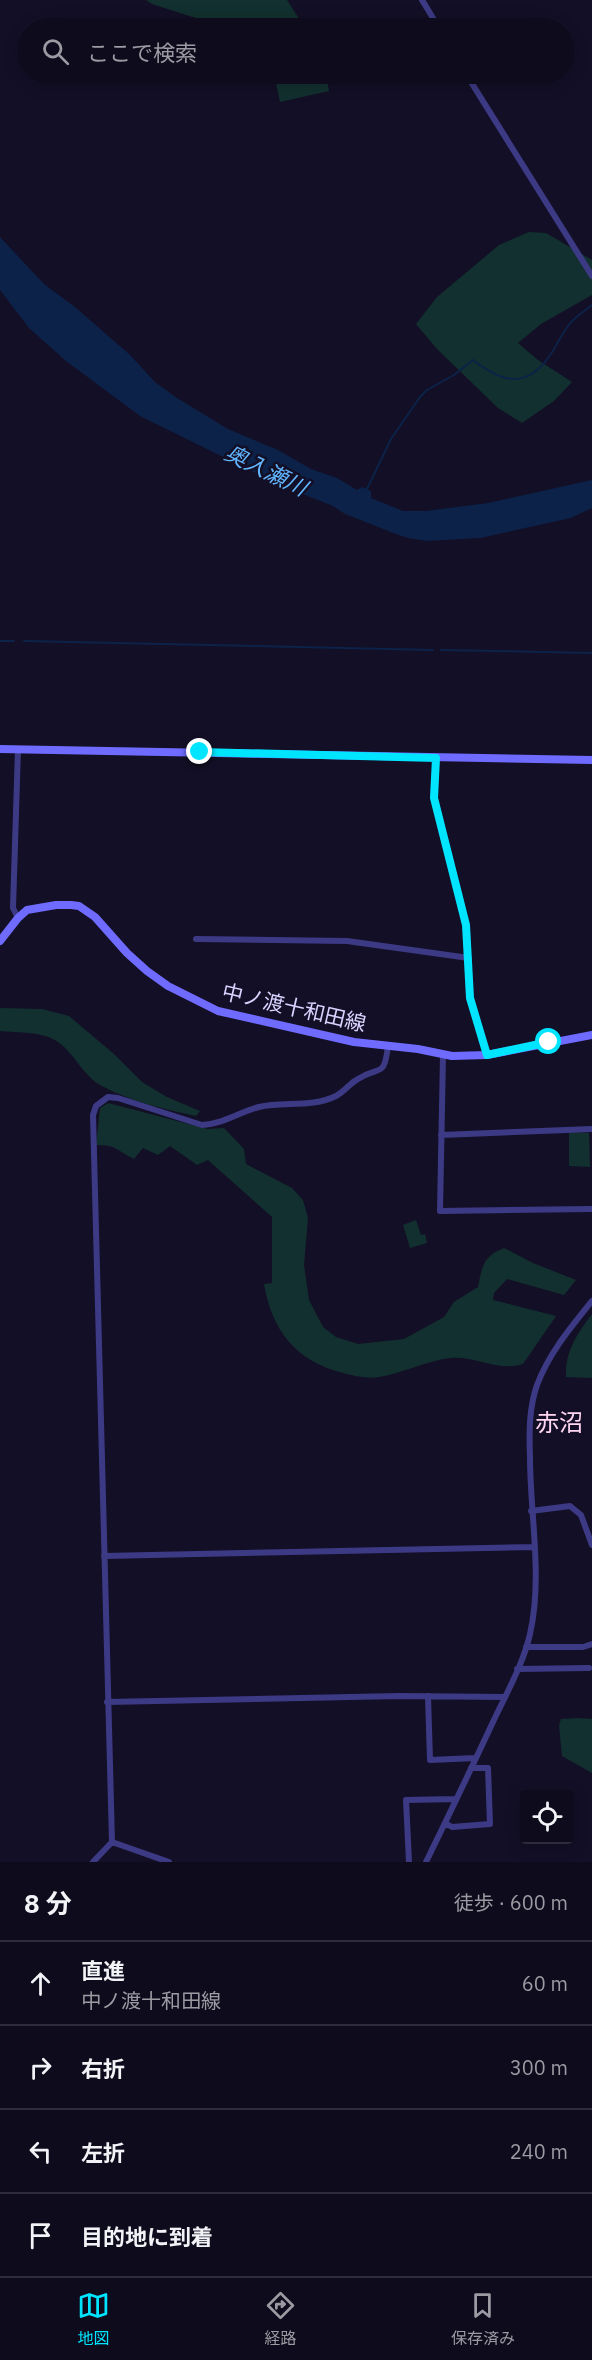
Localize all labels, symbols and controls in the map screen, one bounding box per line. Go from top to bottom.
search box [18,18,574,84]
icon: search [39,35,72,68]
text: ここで検索 [87,38,197,67]
water label: 奥入瀬川 [220,437,314,503]
route end [186,738,212,764]
street label: 中ノ渡十和田線 [219,977,369,1037]
route start [535,1028,561,1054]
district label: 赤沼 [535,1406,583,1438]
map controls [520,1790,574,1844]
button: locate [520,1790,574,1844]
text: 8 分 [24,1886,72,1920]
text: 徒歩 · 600 m [454,1889,568,1916]
text: 直進 [81,1956,125,1985]
icon: ahead [24,1967,57,2000]
text: 60 m [522,1970,568,1997]
text: 中ノ渡十和田線 [81,1987,221,2014]
icon: right [24,2051,57,2084]
text: 右折 [81,2054,125,2083]
text: 300 m [510,2054,568,2081]
icon: left [24,2135,57,2168]
text: 左折 [81,2138,125,2167]
text: 240 m [510,2138,568,2165]
icon: arrive [24,2219,57,2252]
text: 目的地に到着 [81,2222,213,2251]
tab: 地図 [77,2289,110,2349]
tab: 経路 [264,2289,297,2349]
tab: 保存済み [451,2289,515,2349]

